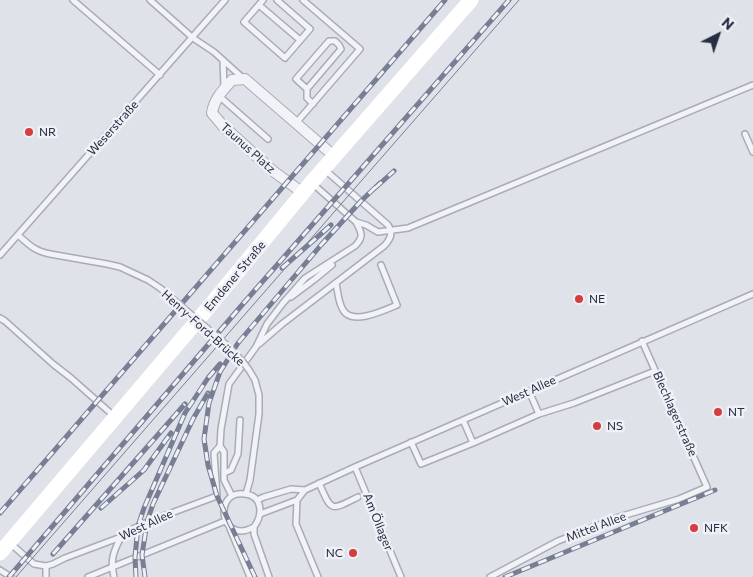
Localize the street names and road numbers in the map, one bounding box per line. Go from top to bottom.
street label: Weserstraße [85,98,141,158]
street label: Taunus Platz [218,120,278,176]
street label: Emdener Straße [201,238,269,314]
street label: Henry-Ford-Brücke [159,287,247,369]
street label: Blechlagerstraße [650,369,700,459]
street label: West Allee [500,373,558,409]
street label: Am Öllager [360,491,396,553]
street label: West Allee [117,506,175,544]
street label: Mittel Allee [564,509,628,545]

